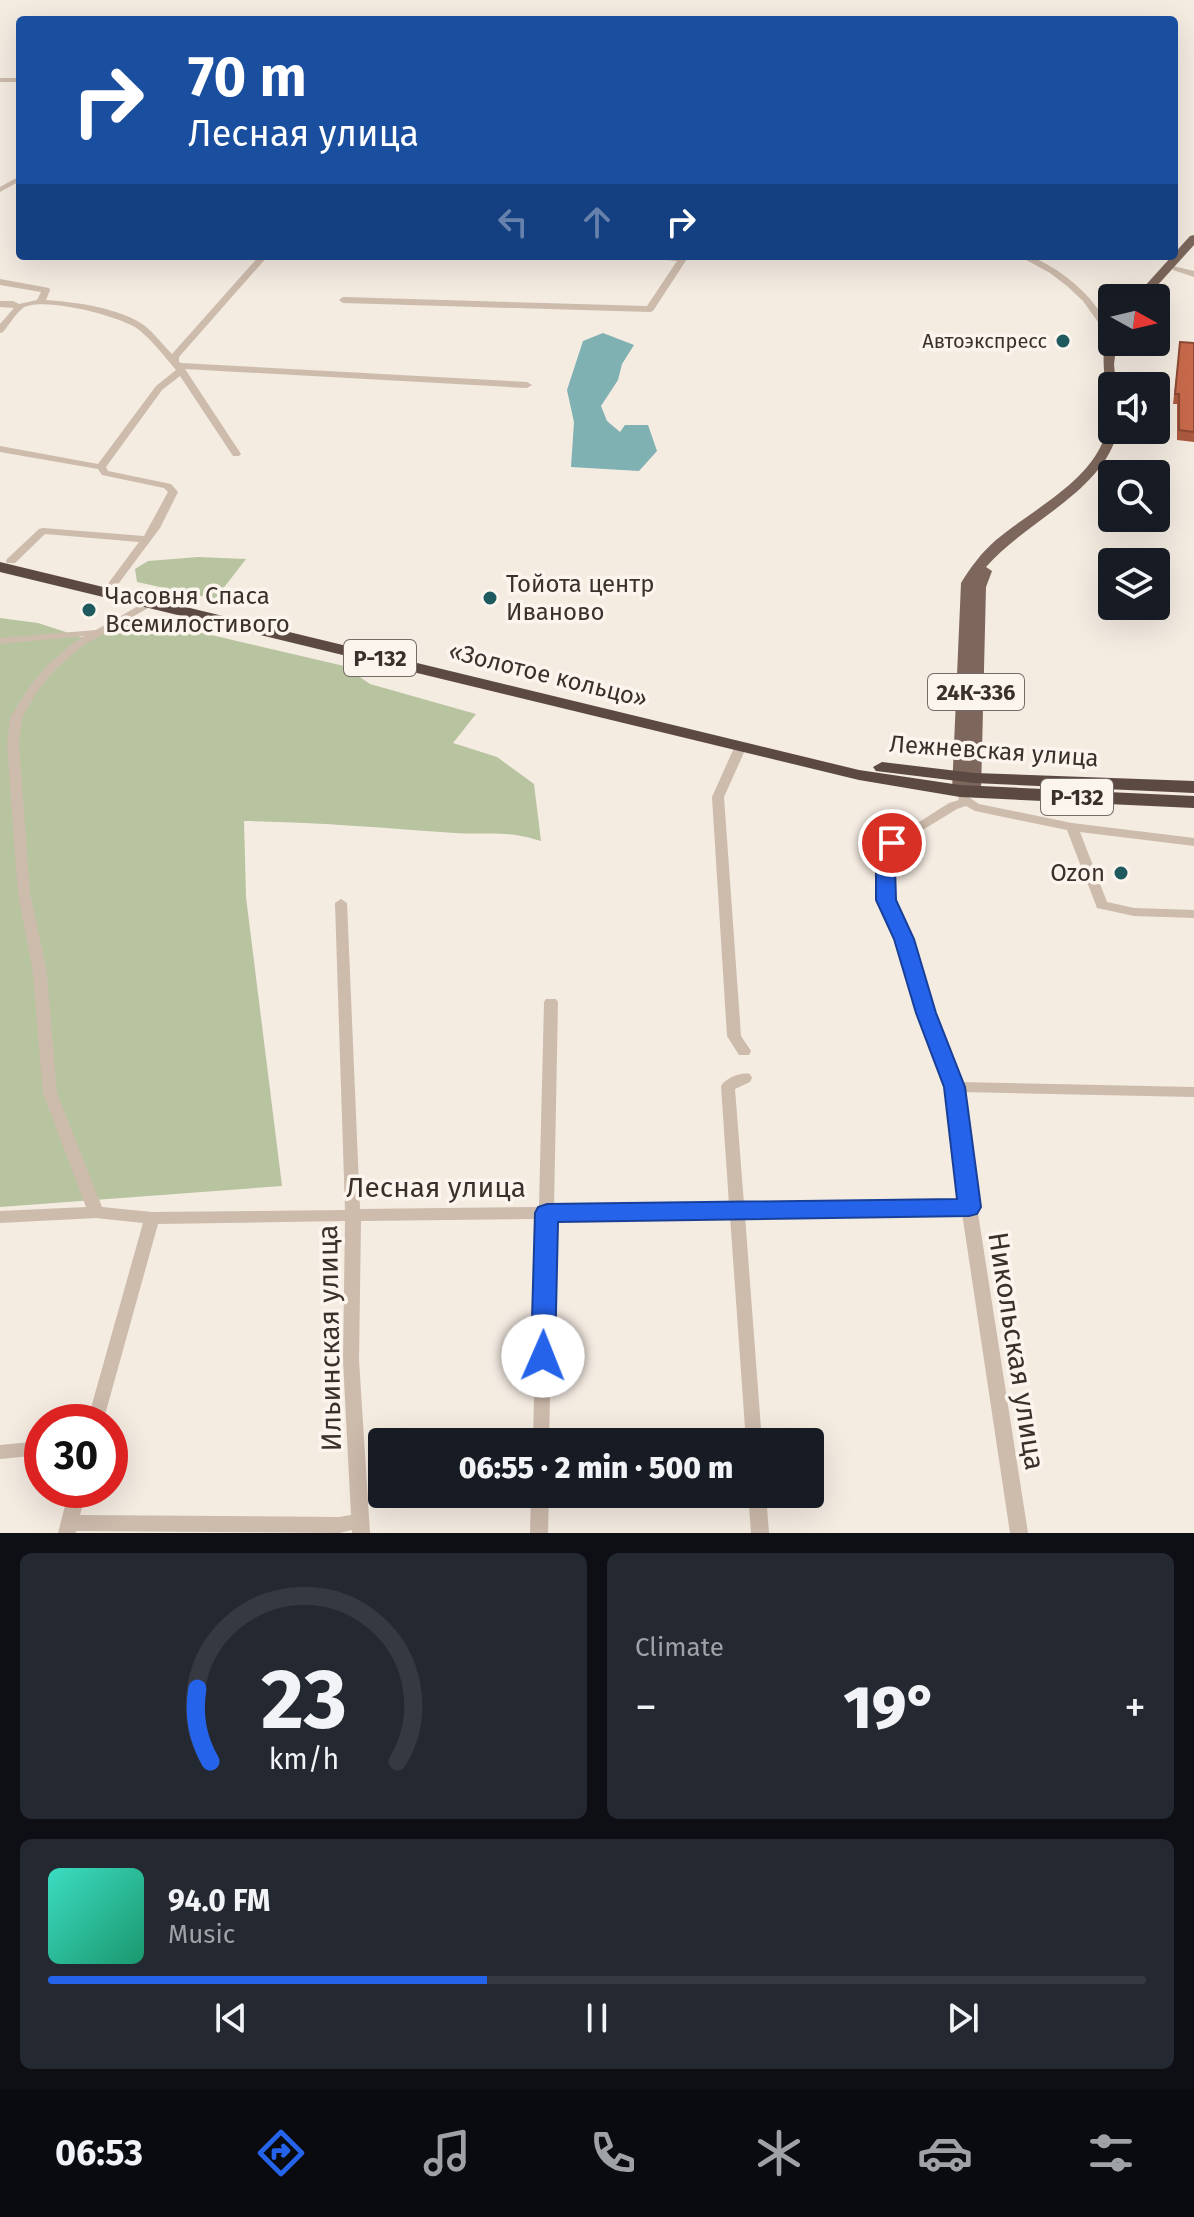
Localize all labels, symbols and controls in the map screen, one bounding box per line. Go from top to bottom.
text: 70 m [188,44,307,111]
icon: right [56,48,160,152]
text: Лесная улица [188,112,419,156]
icon: left [491,200,535,244]
icon: ahead [575,200,619,244]
icon: right [659,200,703,244]
north arrow [1098,284,1170,356]
map controls [1098,284,1170,620]
place label: Автоэкспресс [922,329,1047,353]
marker: Автоэкспресс [1054,332,1072,350]
button: sound [1098,372,1170,444]
button: search [1098,460,1170,532]
button: layers [1098,548,1170,620]
place label: Тойота центр Иваново [506,570,654,626]
place label: Часовня Спаса Всемилостивого [105,582,290,638]
marker: Тойота центр Иваново [481,589,499,607]
marker: Часовня Спаса Всемилостивого [80,601,98,619]
street label: «Золотое кольцо» [446,637,650,713]
road number: Р-132 [344,640,416,676]
road number: 24К-336 [928,674,1024,710]
street label: Лежневская улица [888,730,1100,772]
road number: Р-132 [1041,779,1113,815]
pin [858,809,926,877]
icon: arrive [870,821,914,865]
place label: Ozon [1050,859,1105,887]
marker: Ozon [1112,864,1130,882]
street label: Лесная улица [346,1171,526,1204]
street label: Ильинская улица [311,1224,348,1452]
street label: Никольская улица [981,1230,1052,1472]
position arrow [501,1314,585,1398]
speed limit sign: 30 [24,1404,128,1508]
text: 06:55 · 2 min · 500 m [459,1450,733,1486]
text: Climate [635,1632,724,1663]
text: 23 [261,1650,346,1750]
text: 19° [844,1672,937,1744]
text: − [635,1681,657,1734]
text: + [1124,1681,1146,1734]
text: km/h [268,1742,339,1777]
text: 94.0 FM [168,1883,270,1919]
text: Music [168,1919,235,1950]
icon: previous [209,1996,253,2040]
icon: pause [575,1996,619,2040]
icon: next [941,1996,985,2040]
icon: directions [253,2125,309,2181]
icon: music [419,2125,475,2181]
icon: phone [585,2125,641,2181]
icon: climate [751,2125,807,2181]
icon: car [917,2125,973,2181]
icon: filters [1083,2125,1139,2181]
text: 06:53 [55,2131,143,2175]

